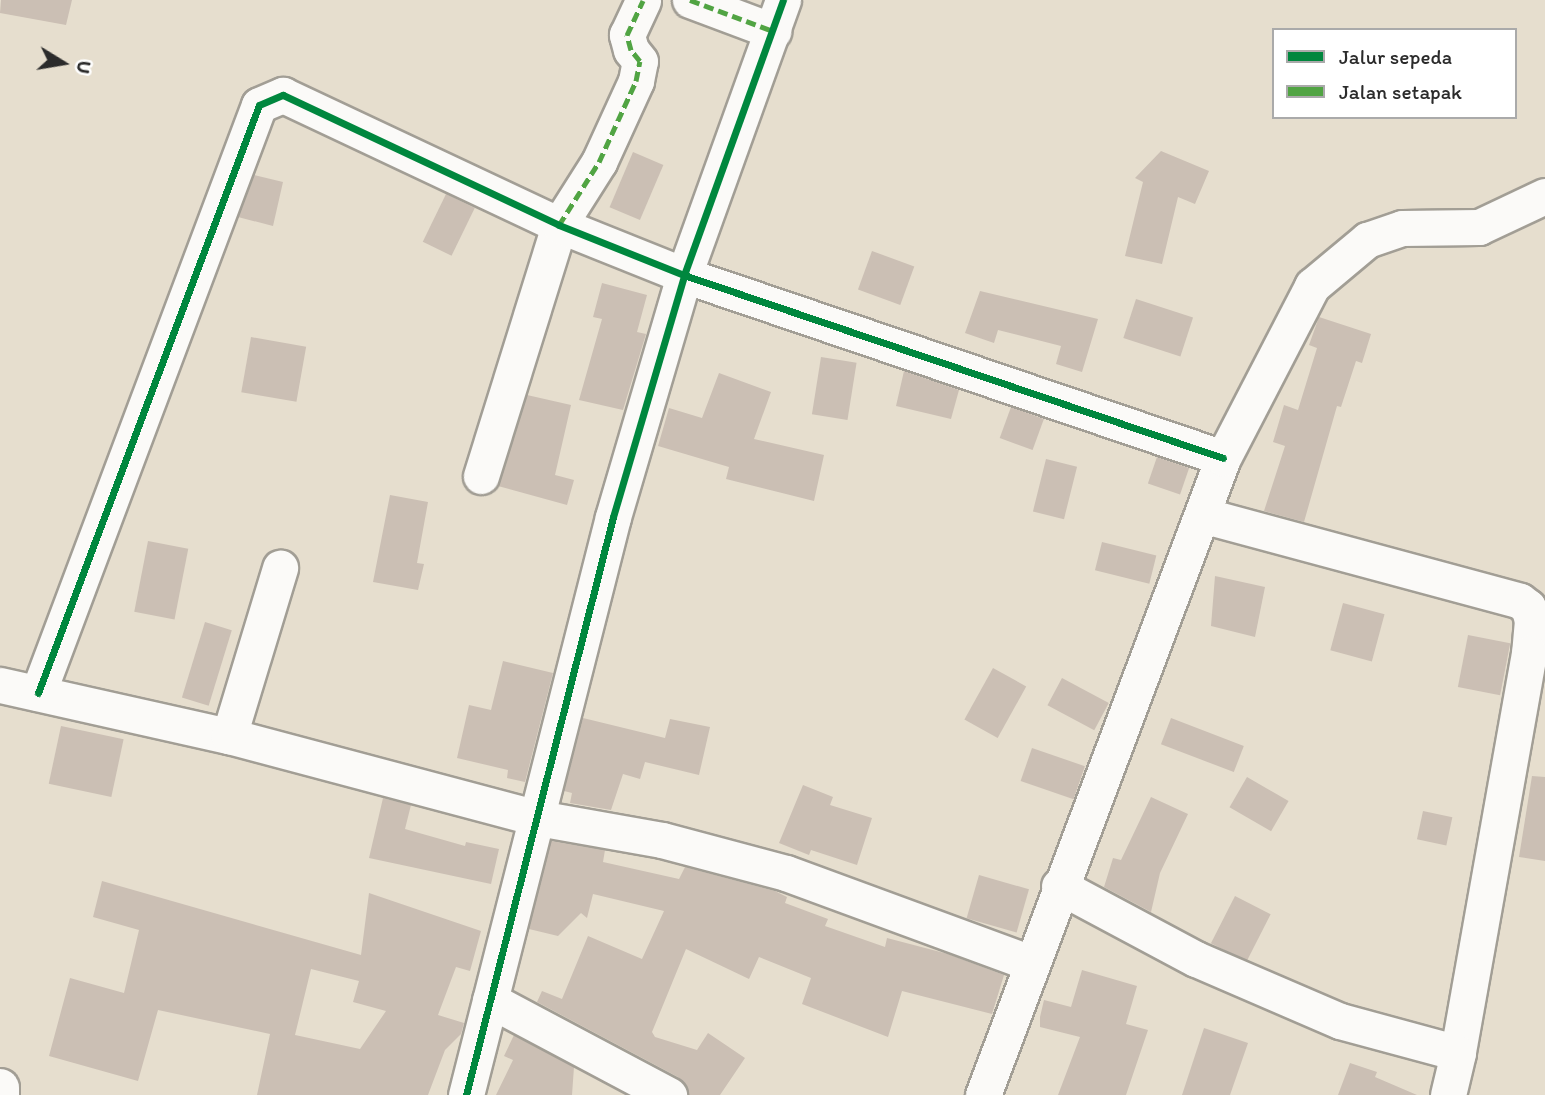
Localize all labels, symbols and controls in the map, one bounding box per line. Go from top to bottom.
north arrow [28,28,98,98]
legend [1272,28,1517,119]
text: Jalur sepeda [1339,44,1452,69]
text: U [72,59,97,75]
text: Jalan setapak [1339,79,1462,104]

